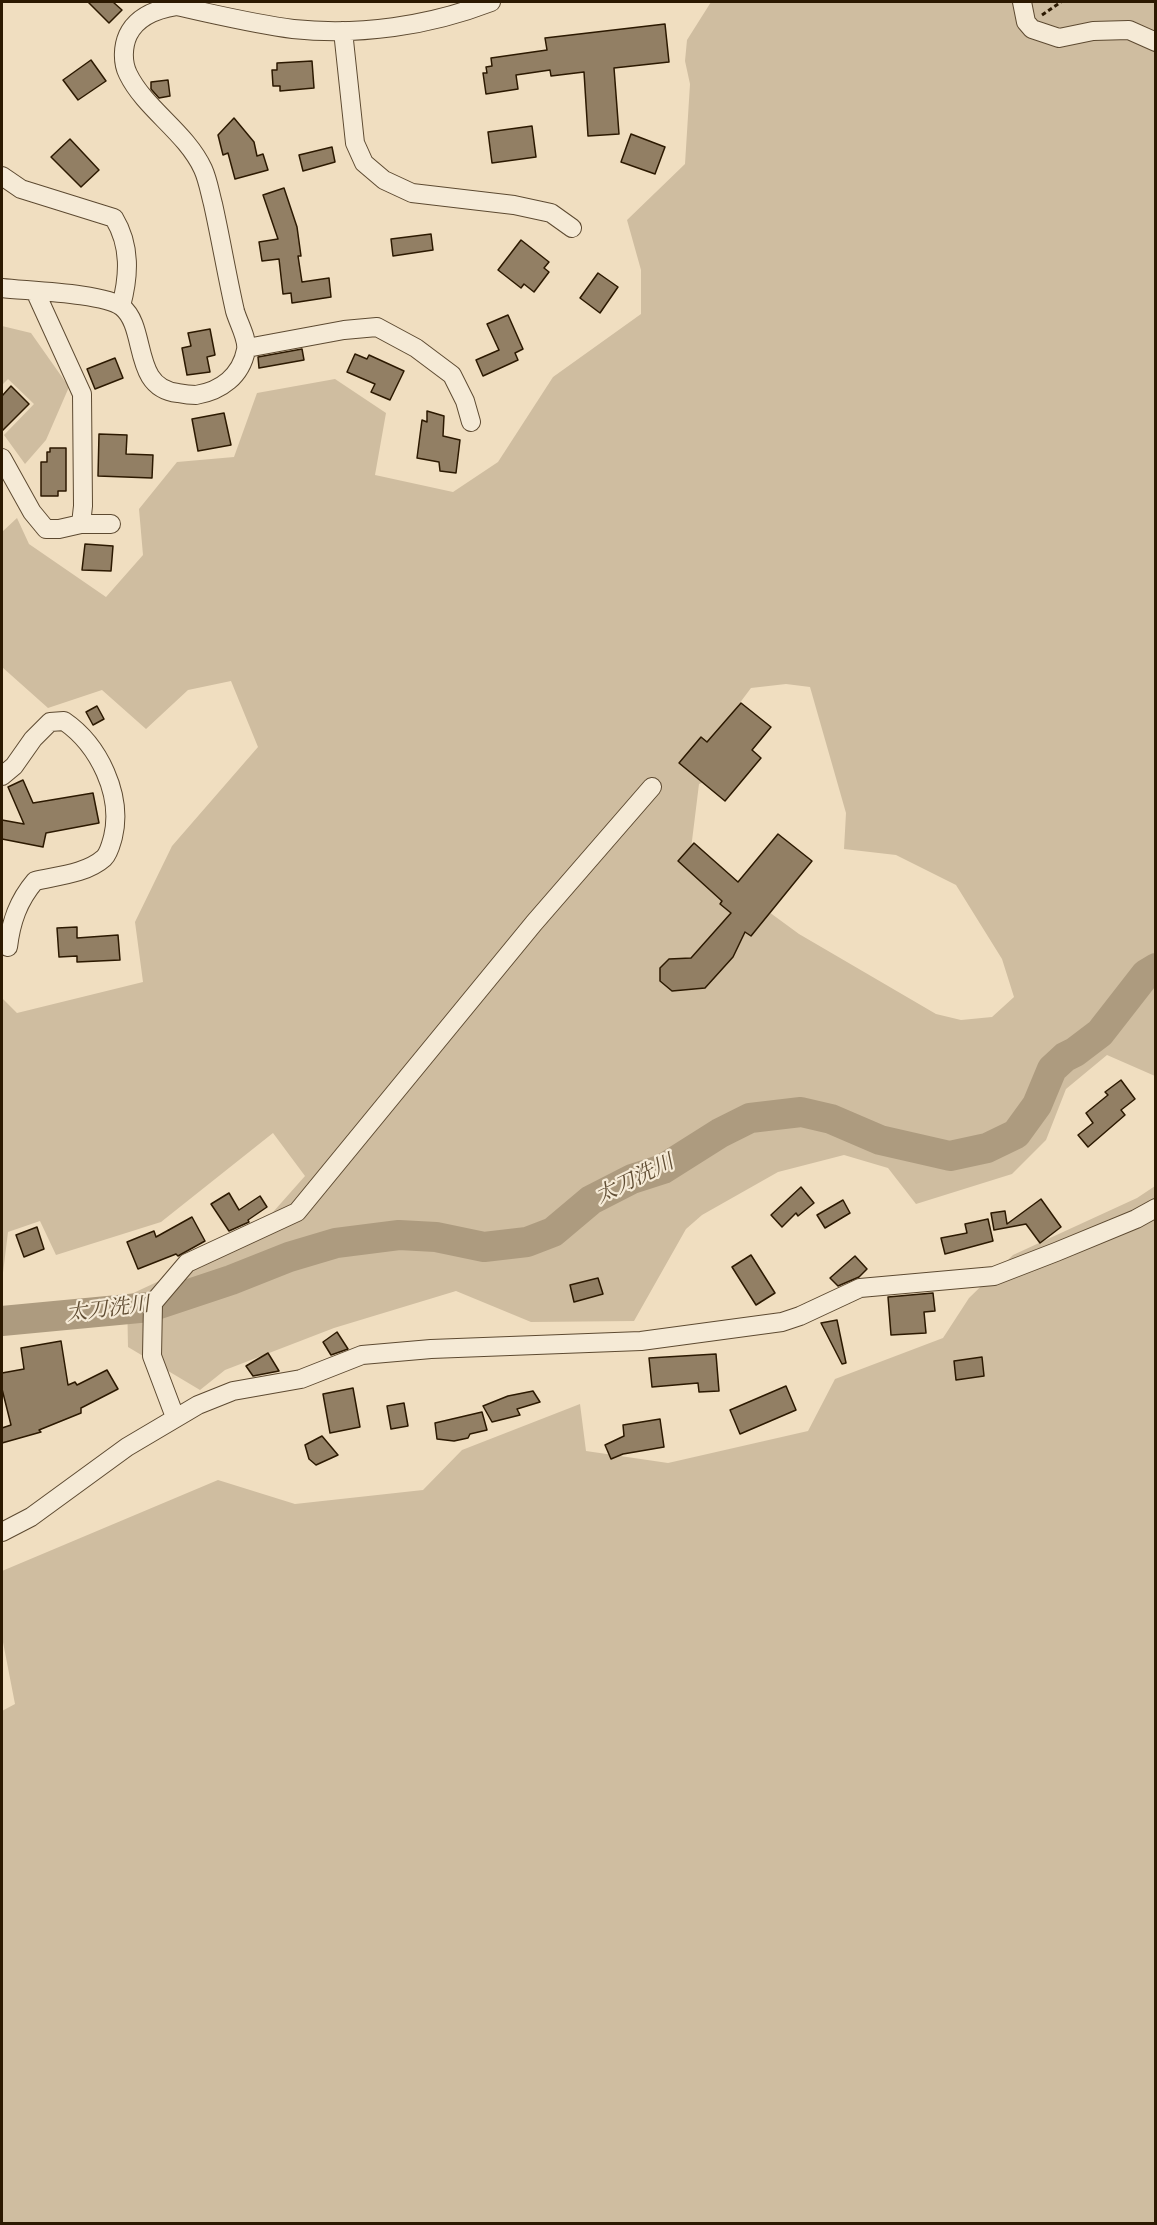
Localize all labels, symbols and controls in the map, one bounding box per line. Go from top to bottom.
water label: 太刀洗川 [592,1150,678,1210]
water label: 太刀洗川 [65,1292,151,1328]

